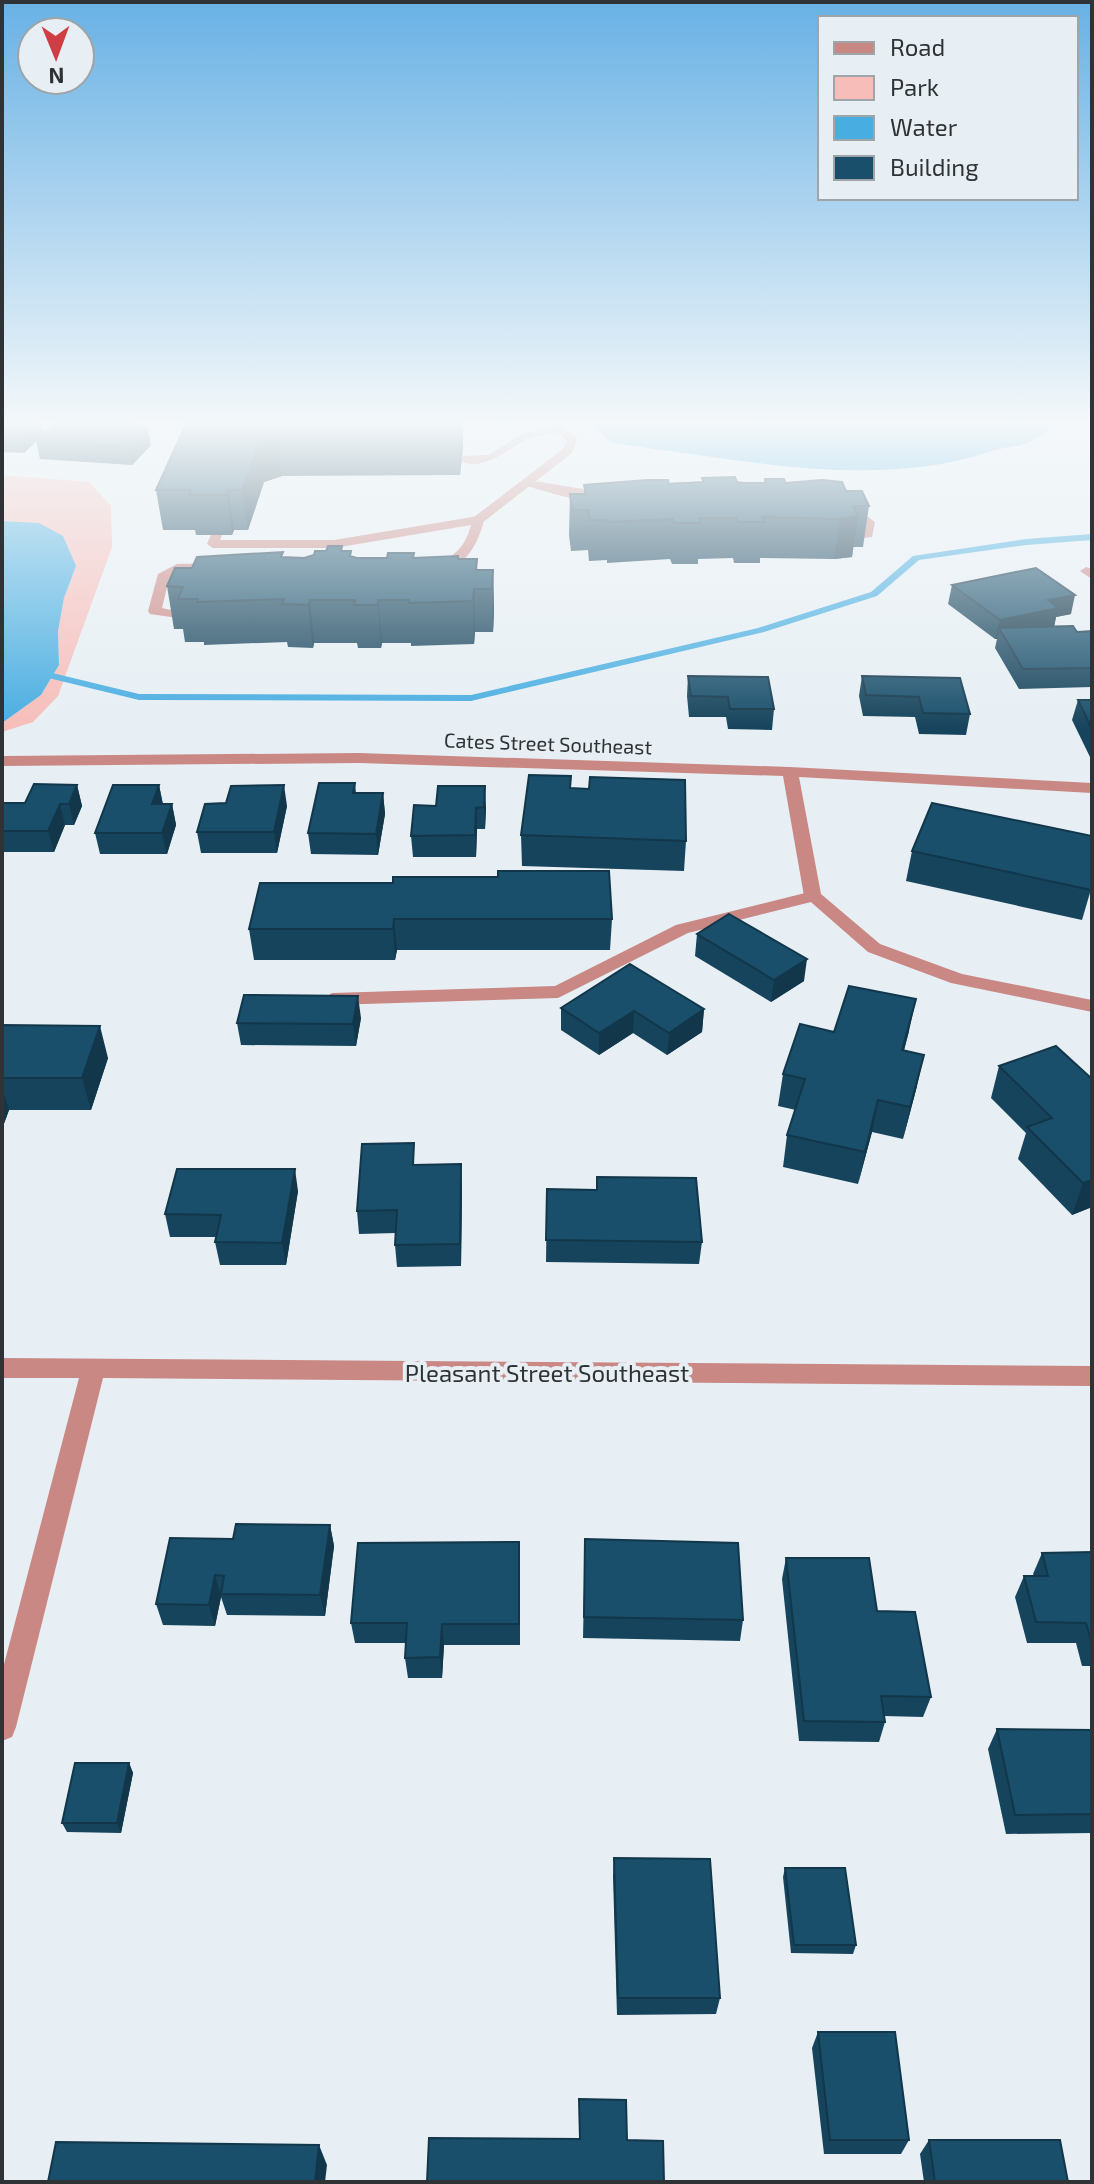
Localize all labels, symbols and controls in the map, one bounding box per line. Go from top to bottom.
north arrow [16,16,96,96]
legend [818,16,1078,200]
text: Road [890,32,945,61]
text: N [48,64,65,90]
text: Park [890,72,939,101]
text: Water [890,112,958,141]
text: Building [890,152,979,181]
street label: Cates Street Southeast [444,727,653,759]
street label: Pleasant Street Southeast [405,1358,689,1387]

